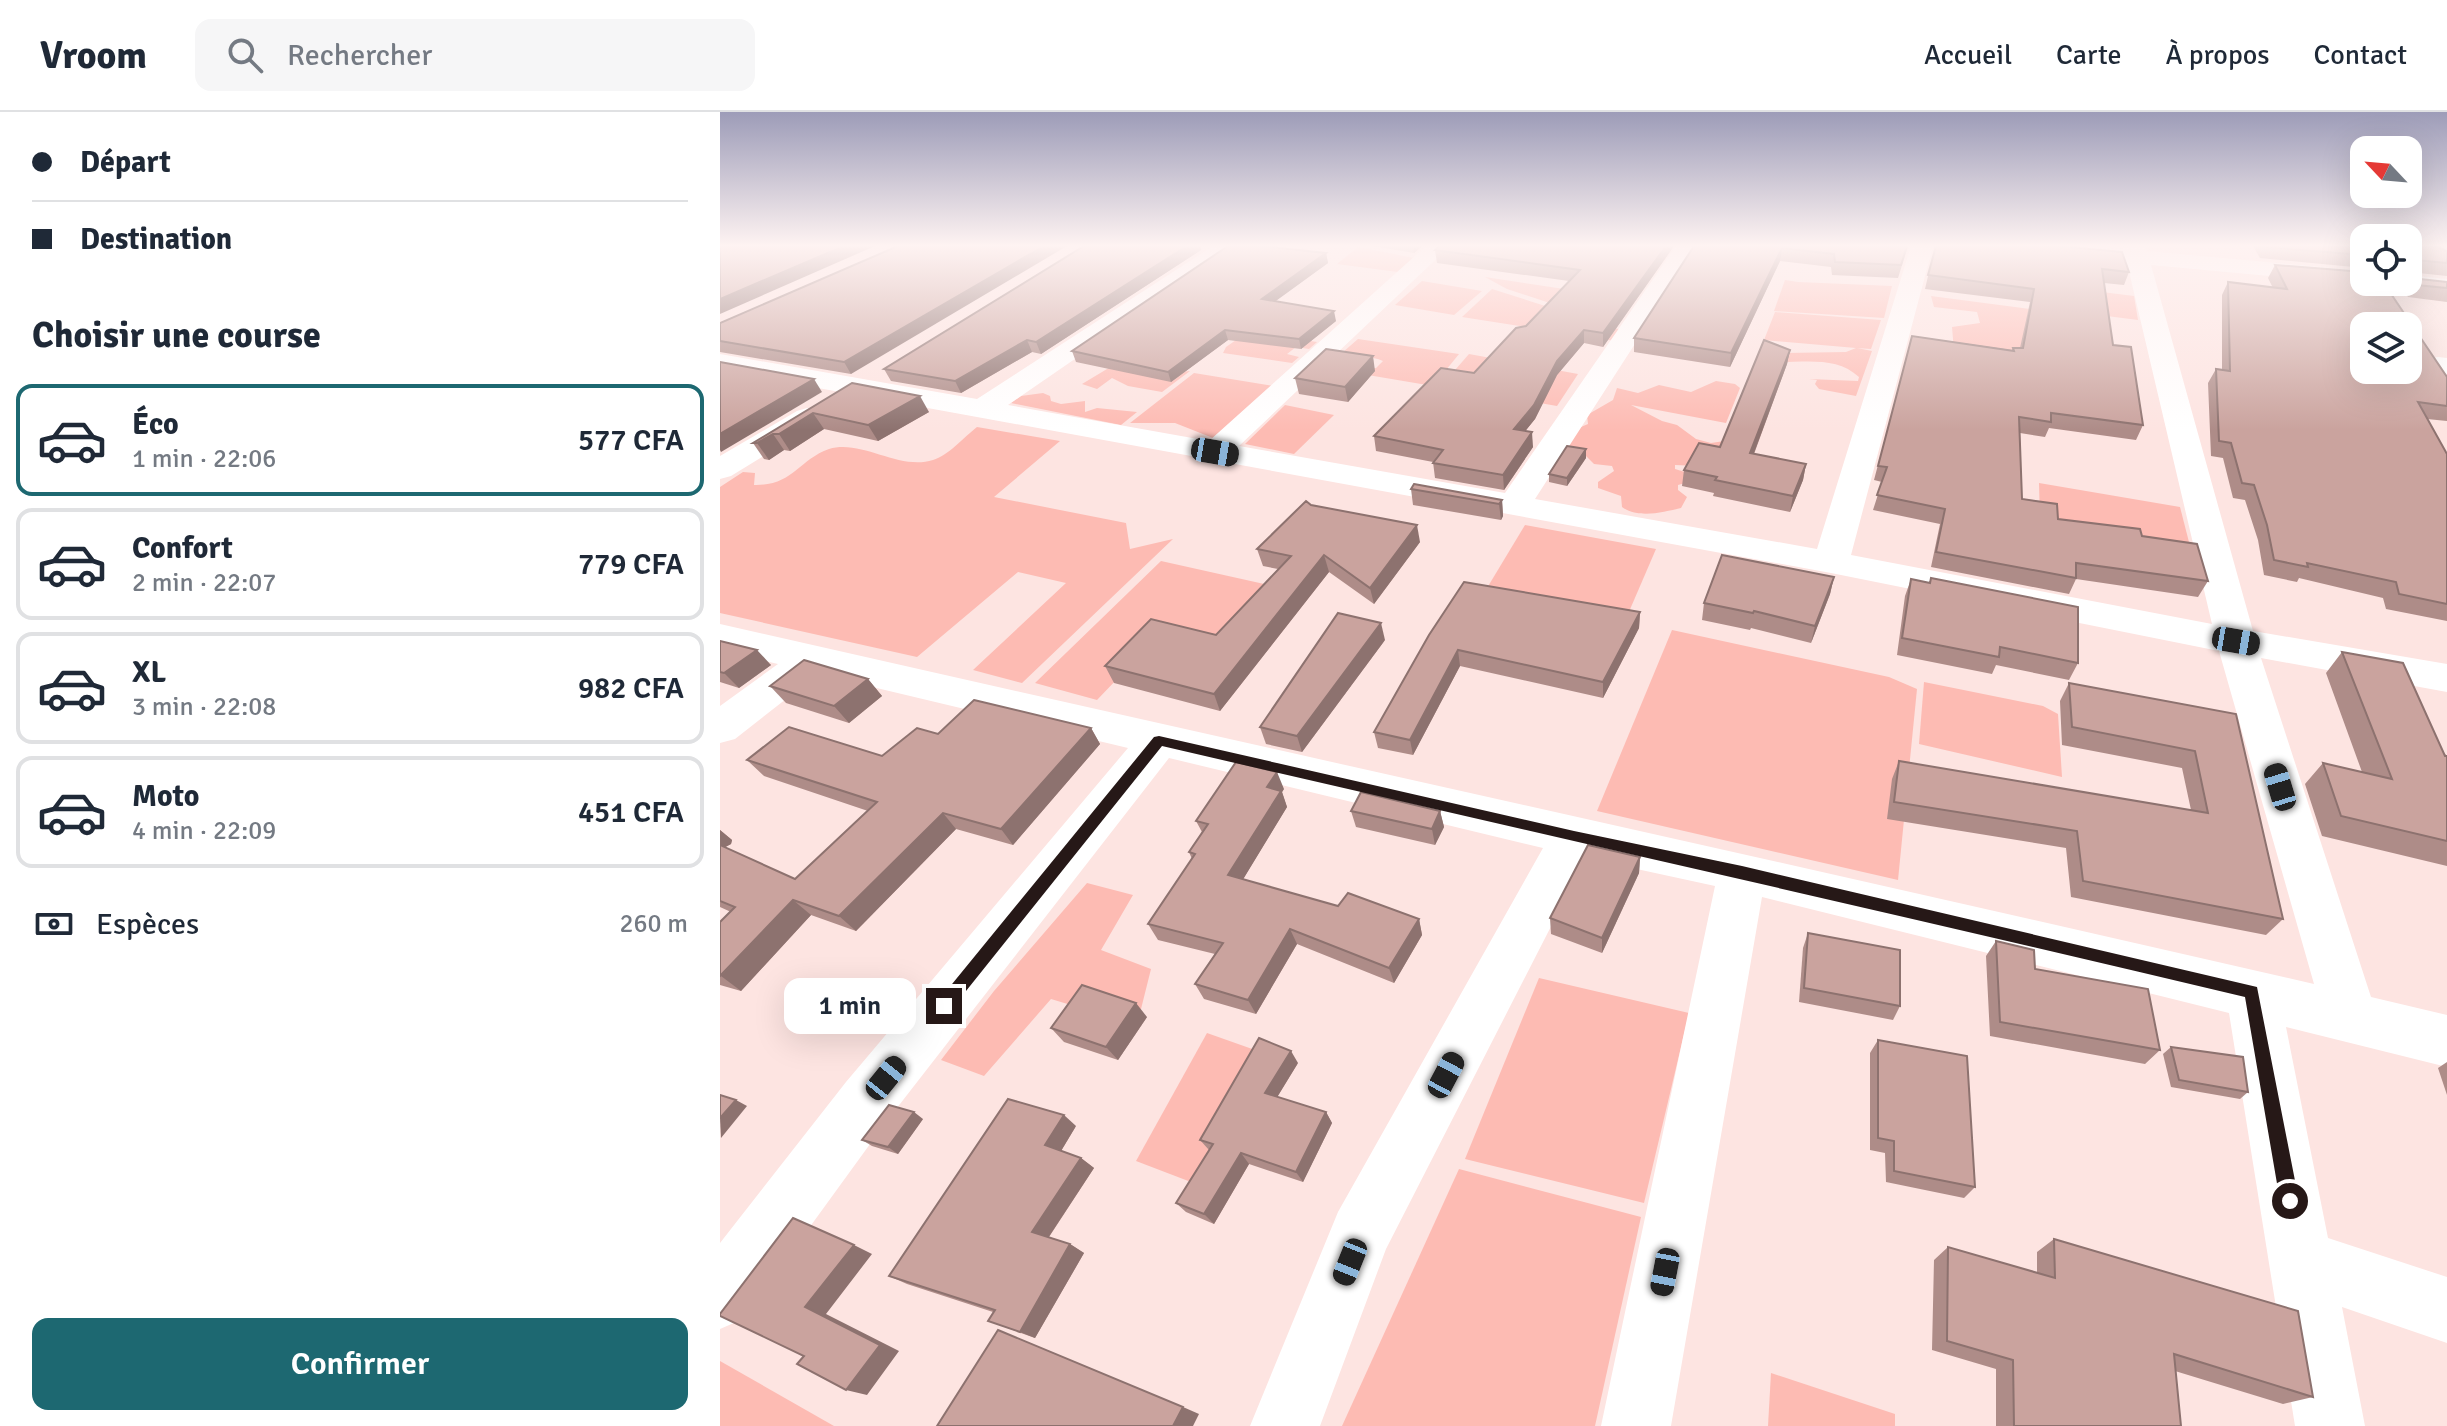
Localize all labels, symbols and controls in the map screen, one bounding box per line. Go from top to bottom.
search box [195,19,755,91]
text: Vroom [40,32,147,79]
icon: search [223,33,267,77]
text: Rechercher [287,37,432,74]
text: Accueil [1924,38,2012,72]
text: Carte [2056,38,2121,72]
text: À propos [2165,38,2270,72]
text: Contact [2314,38,2407,72]
north arrow [2350,136,2422,208]
map controls [2350,136,2422,384]
text: Départ [80,144,171,181]
text: Destination [80,221,232,258]
button: locate [2350,224,2422,296]
button: layers [2350,312,2422,384]
text: Choisir une course [32,313,321,358]
icon: car [36,404,108,476]
text: Éco [132,406,179,443]
text: 577 CFA [578,422,684,459]
car [1189,436,1241,468]
text: 1 min · 22:06 [132,443,276,475]
icon: car [36,528,108,600]
text: Confort [132,530,233,567]
text: 779 CFA [578,546,684,583]
text: 2 min · 22:07 [132,567,276,599]
car [2210,625,2262,657]
icon: car [36,652,108,724]
text: XL [132,654,166,691]
text: 982 CFA [578,670,684,707]
text: 3 min · 22:08 [132,691,276,723]
car [2262,761,2298,813]
icon: car [36,776,108,848]
text: Moto [132,778,199,815]
text: 451 CFA [578,794,684,831]
text: 4 min · 22:09 [132,815,276,847]
icon: cash [32,902,76,946]
text: Espèces [96,906,199,943]
text: 260 m [619,908,688,940]
callout: 1 min [784,978,916,1034]
route end [926,988,962,1024]
text: 1 min [819,990,881,1022]
car [1424,1048,1468,1102]
car [862,1052,910,1104]
route start [2272,1183,2308,1219]
car [1330,1235,1370,1289]
car [1649,1246,1681,1298]
button: Confirmer [32,1318,688,1410]

